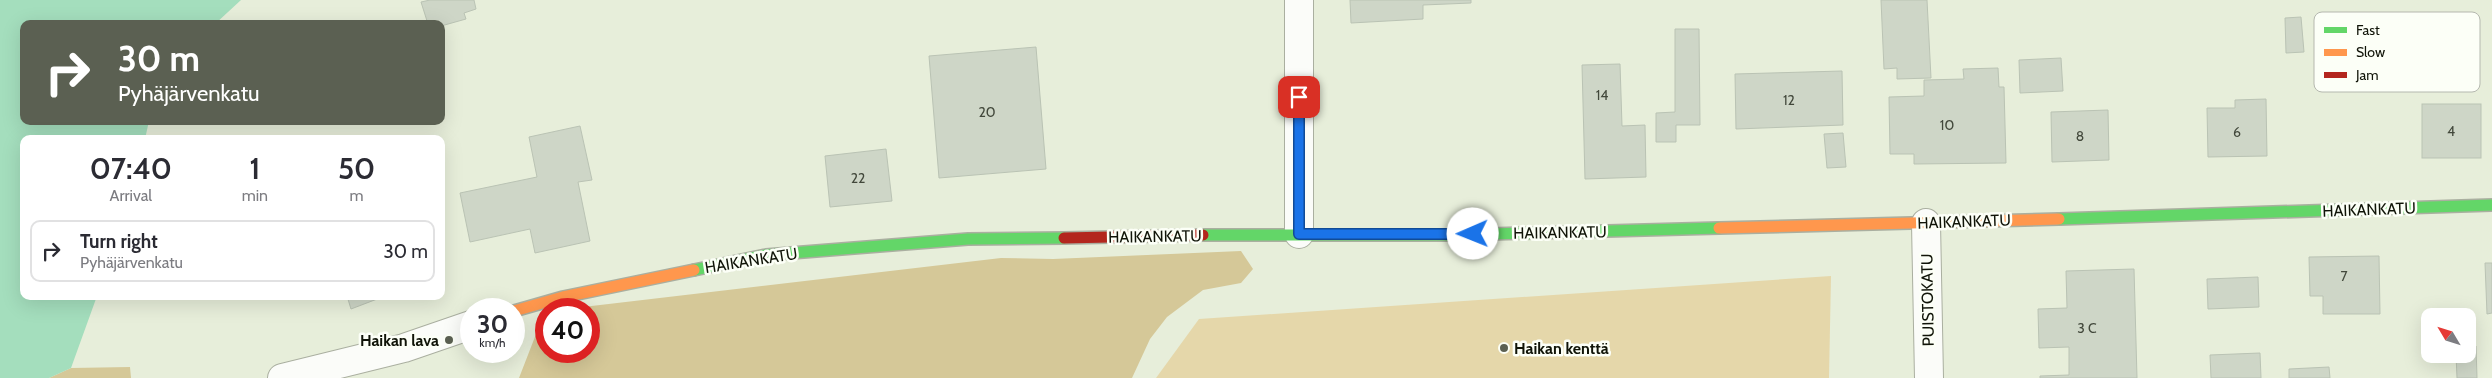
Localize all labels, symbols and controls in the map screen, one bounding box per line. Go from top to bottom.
legend [2314,12,2480,92]
text: Fast [2356,21,2380,39]
text: 30 m [118,37,200,80]
icon: right [35,40,100,105]
text: Slow [2356,43,2385,61]
text: Jam [2355,66,2378,84]
pin [1278,76,1320,118]
text: Pyhäjärvenkatu [118,80,260,107]
icon: arrive [1285,83,1313,111]
house number: 14 [1596,86,1608,104]
house number: 12 [1783,91,1795,109]
house number: 20 [978,103,996,121]
house number: 10 [1940,116,1954,134]
house number: 4 [2447,122,2455,140]
house number: 6 [2233,123,2241,141]
house number: 8 [2076,127,2084,145]
text: 07:40 [90,150,172,187]
text: 1 [250,150,260,187]
text: 50 [338,150,375,187]
house number: 22 [851,169,865,187]
text: Arrival [110,186,152,205]
text: min [242,186,268,205]
text: m [349,186,364,205]
street label: HAIKANKATU [2322,198,2416,221]
position arrow [1446,207,1498,259]
street label: HAIKANKATU [1917,210,2011,233]
street label: HAIKANKATU [1513,222,1607,243]
street label: HAIKANKATU [1108,226,1202,247]
text: Turn right [80,230,158,253]
icon: right [37,237,65,265]
text: 30 m [384,240,428,263]
street label: HAIKANKATU [703,244,799,277]
text: Pyhäjärvenkatu [80,253,183,272]
street label: PUISTOKATU [1917,253,1938,347]
house number: 7 [2340,267,2348,285]
speed limit sign: 40 [535,298,600,363]
north arrow [2421,308,2476,362]
map controls [2421,308,2476,363]
text: 30 [477,309,508,339]
house number: 3 C [2077,319,2097,337]
place label: Haikan lava [360,331,439,350]
marker: Haikan lava [443,334,455,346]
text: km/h [479,335,506,350]
place label: Haikan kenttä [1514,339,1609,358]
marker: Haikan kenttä [1498,342,1510,354]

